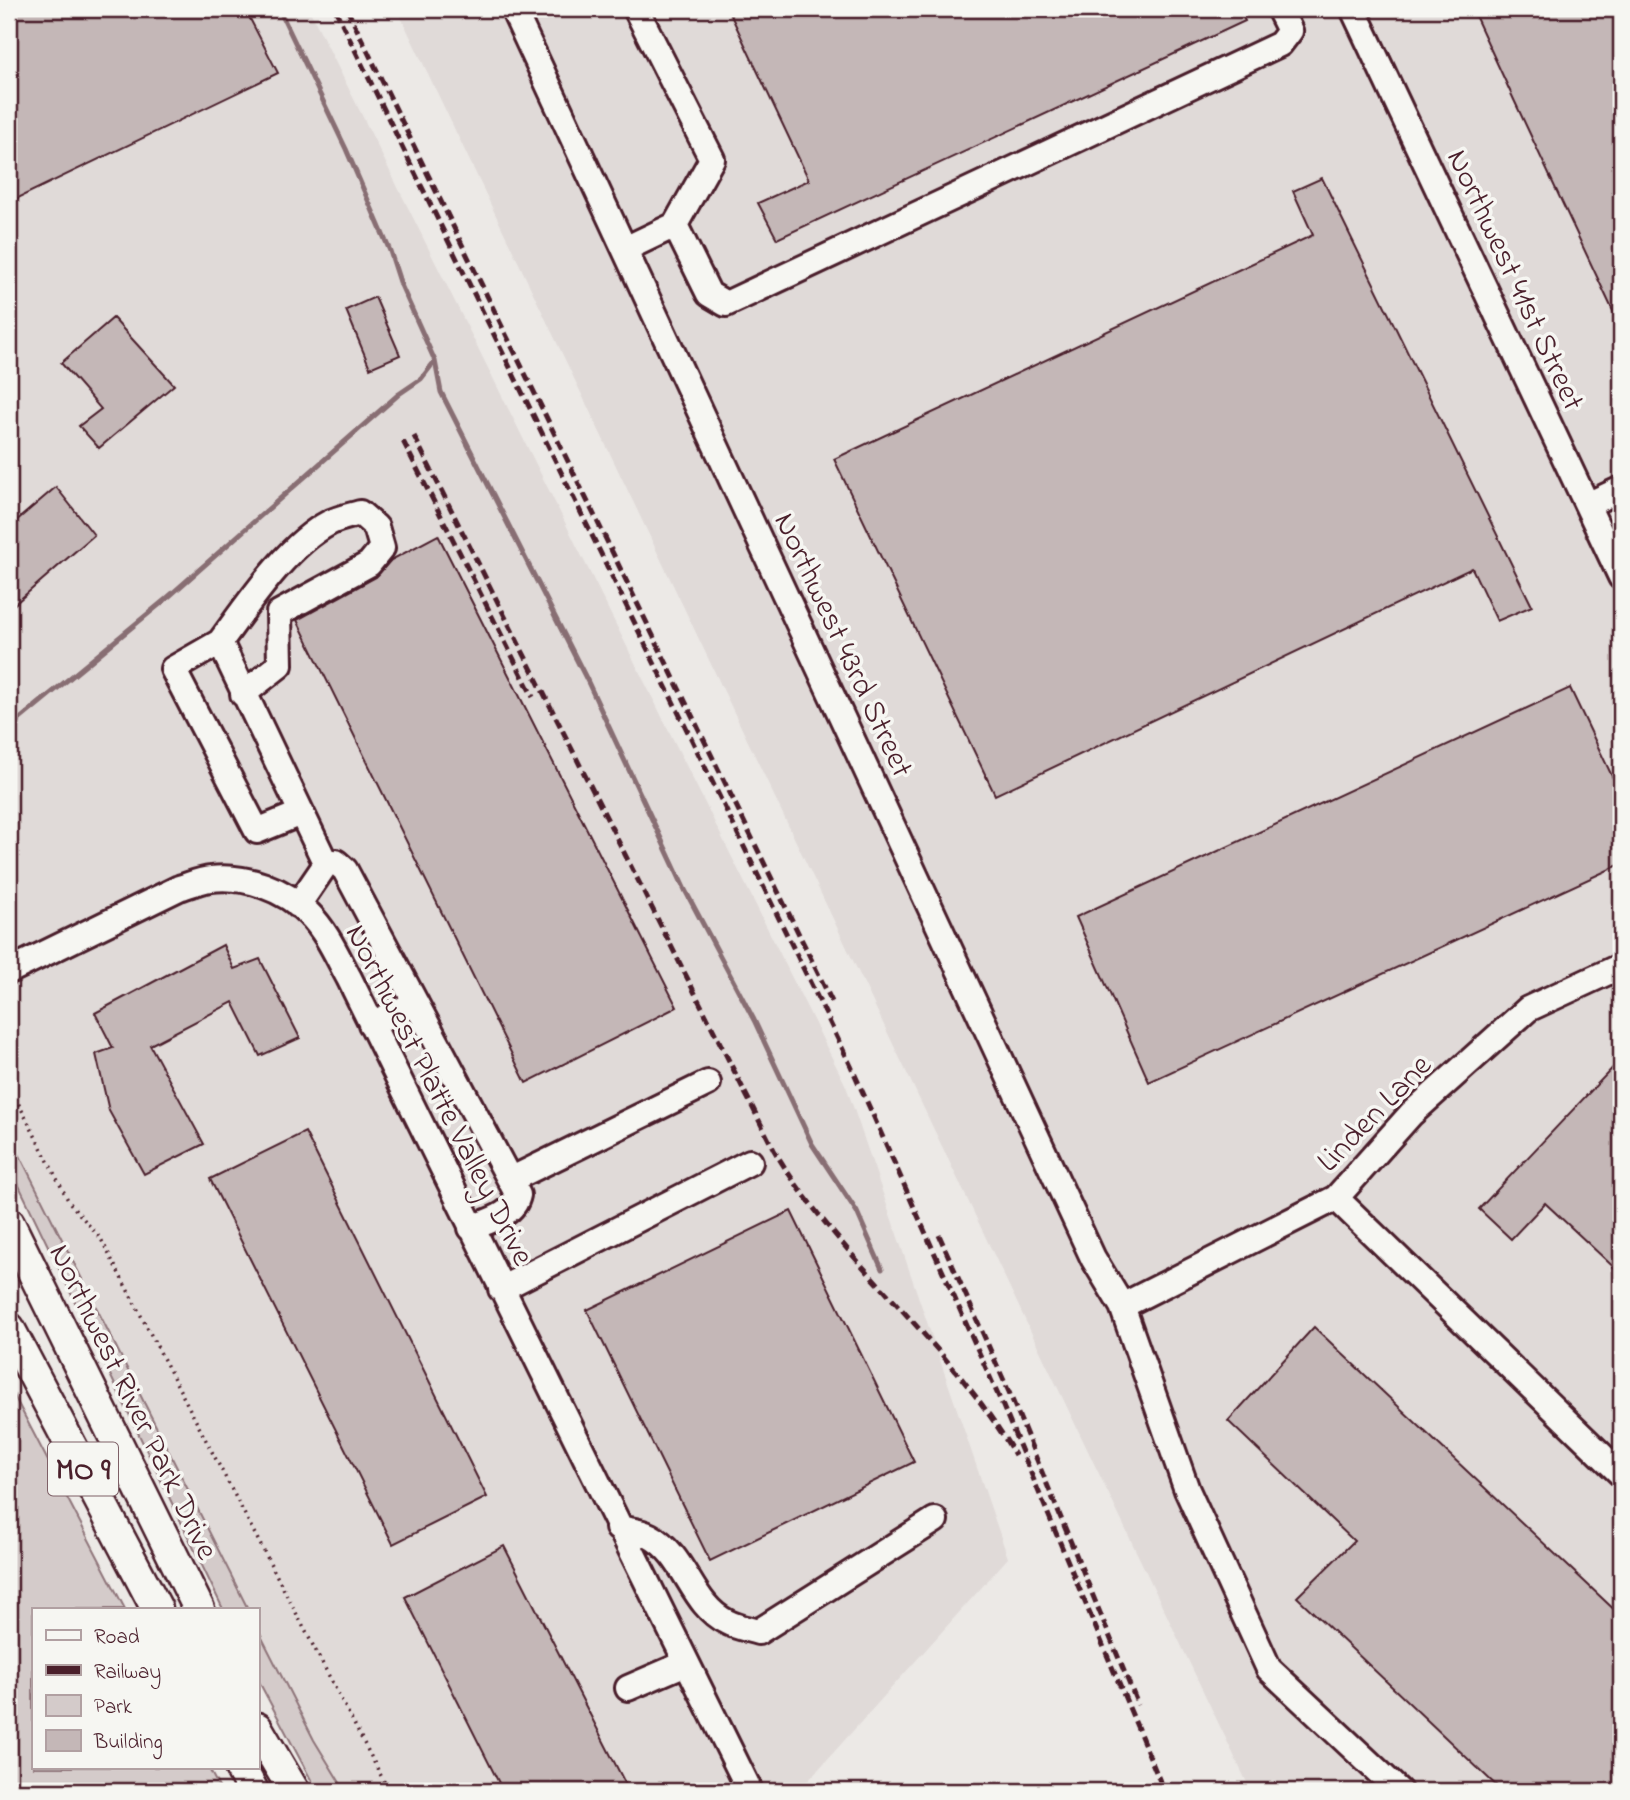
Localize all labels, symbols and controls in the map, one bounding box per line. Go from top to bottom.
street label: Northwest 41st Street [1433,142,1595,419]
street label: Northwest 43rd Street [760,505,924,786]
street label: Northwest Platte Valley Drive [331,917,545,1275]
street label: Linden Lane [1307,1044,1445,1184]
street label: Northwest River Park Drive [35,1237,229,1569]
road number: MO 9 [48,1442,118,1496]
legend [32,1608,259,1769]
text: Road [94,1623,140,1653]
text: Railway [94,1658,161,1690]
text: Park [94,1693,133,1723]
text: Building [93,1728,163,1760]

